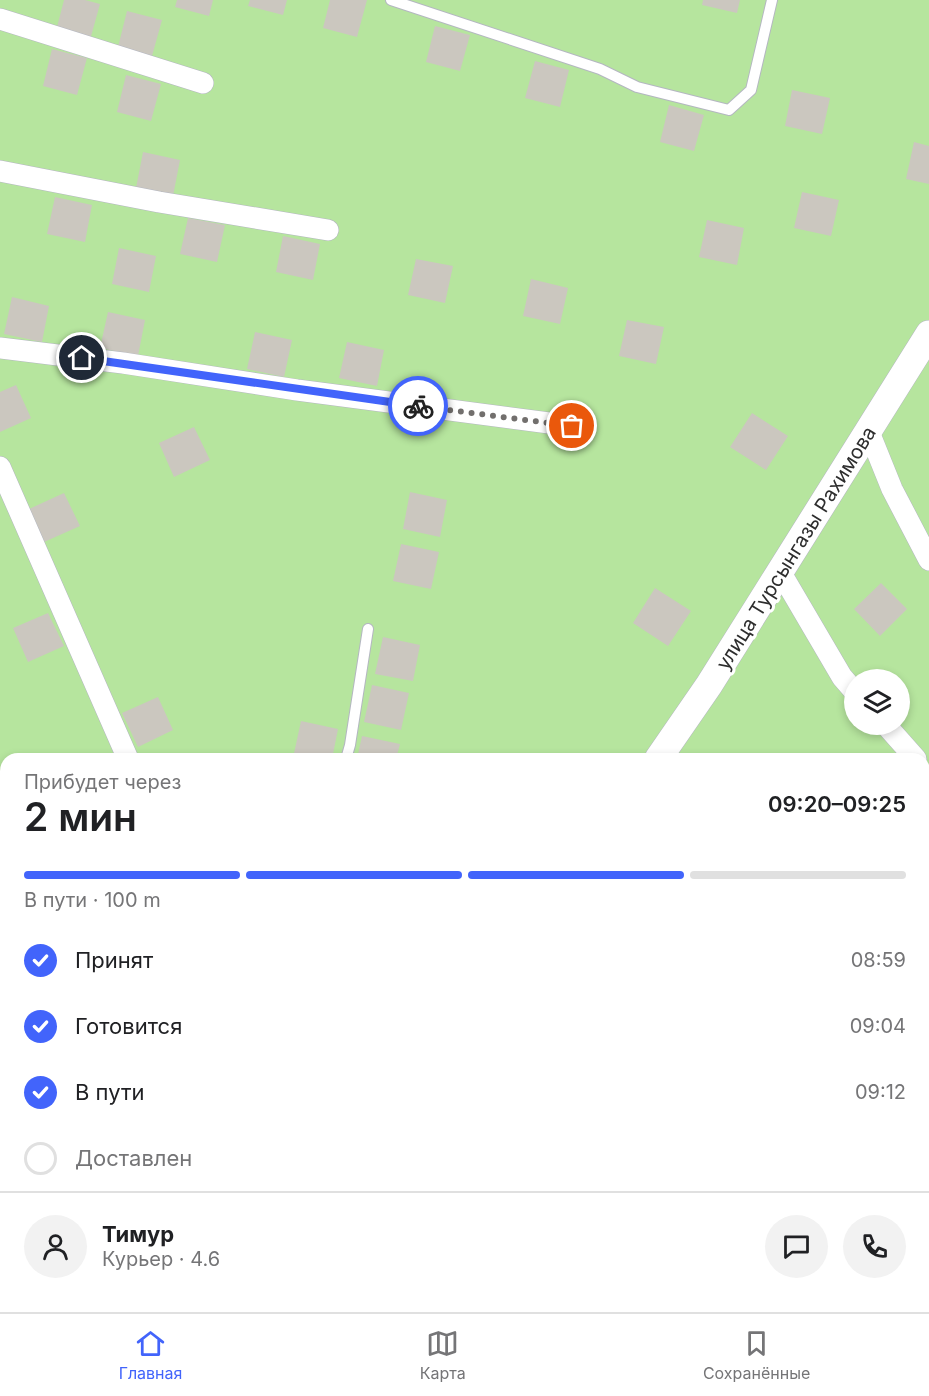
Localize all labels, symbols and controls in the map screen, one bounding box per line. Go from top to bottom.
pin [56,332,107,383]
icon: home [65,341,98,374]
courier [388,376,448,436]
icon: bike [402,390,435,423]
pin [546,400,597,451]
icon: bag [555,409,588,442]
street label: улица Турсынгазы Рахимова [711,422,881,674]
map controls [844,669,910,735]
button: layers [844,669,910,735]
text: Прибудет через [24,770,181,794]
text: 09:20–09:25 [768,791,906,817]
text: 2 мин [24,793,137,840]
text: В пути · 100 m [24,888,161,912]
icon: check [24,944,57,977]
text: Принят [75,947,153,973]
text: 08:59 [851,948,906,972]
icon: check [24,1010,57,1043]
text: Готовится [75,1013,182,1039]
text: 09:04 [850,1014,906,1038]
icon: check [24,1076,57,1109]
text: В пути [75,1079,144,1105]
text: 09:12 [855,1080,906,1104]
text: Доставлен [75,1145,192,1171]
button: person [24,1215,87,1278]
button: chat [765,1215,828,1278]
button: phone [843,1215,906,1278]
text: Тимур [102,1221,174,1247]
text: Курьер · 4.6 [102,1247,220,1271]
tab: Главная [119,1327,182,1383]
tab: Карта [420,1327,466,1383]
tab: Сохранённые [703,1327,810,1383]

